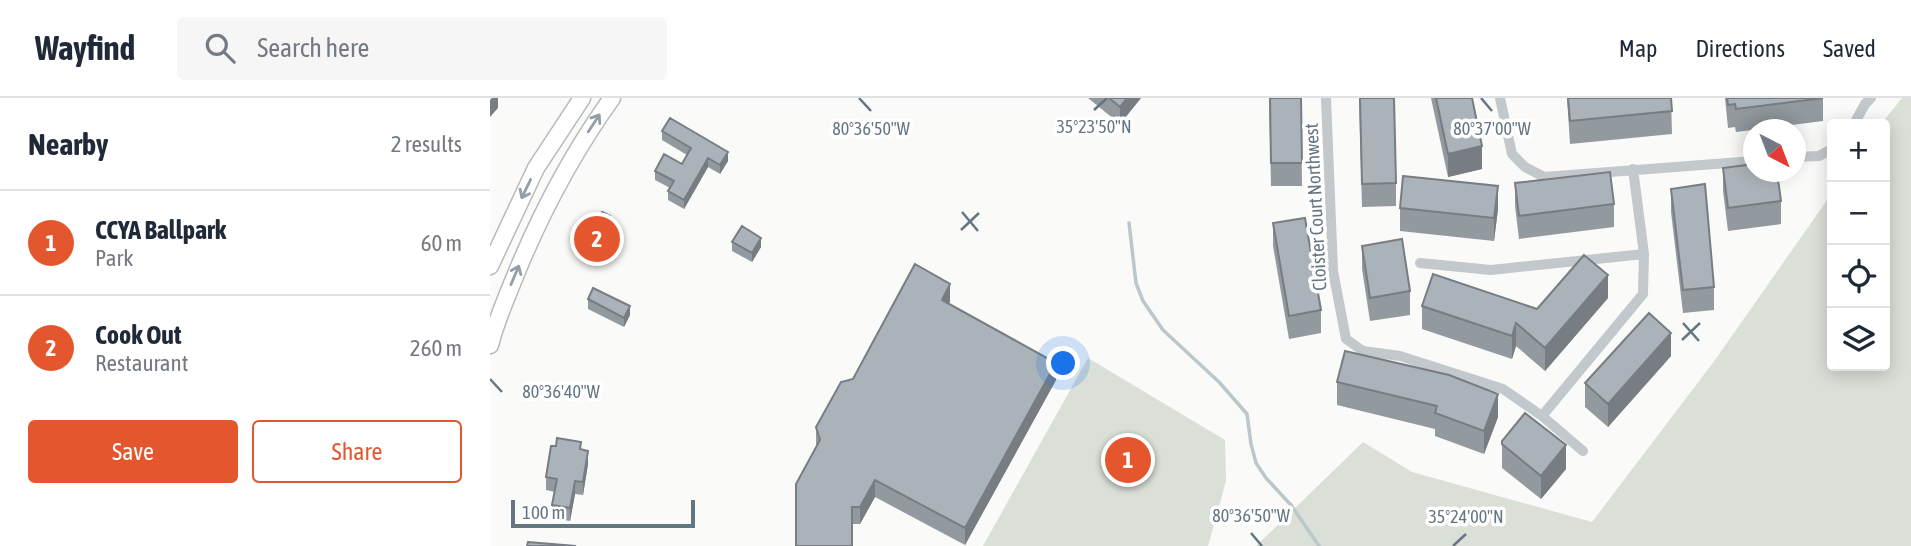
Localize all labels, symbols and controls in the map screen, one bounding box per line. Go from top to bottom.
search box [177,17,667,80]
text: Wayfind [35,29,135,67]
icon: search [201,29,239,67]
text: Search here [257,33,369,63]
text: Map [1619,35,1657,62]
text: Directions [1695,35,1785,62]
text: Saved [1823,35,1876,62]
one-way arrow [588,114,602,134]
text: 35°23'50"N [1056,116,1132,137]
text: 80°36'50"W [832,118,910,139]
text: 80°37'00"W [1453,118,1531,139]
north arrow [1743,119,1806,182]
map controls [1827,119,1890,371]
button: + [1827,119,1890,182]
street label: Cloister Court Northwest [1300,123,1330,291]
text: Nearby [28,127,108,161]
text: 2 results [391,131,462,157]
one-way arrow [519,178,533,199]
button: − [1827,182,1890,245]
pin: 2 [574,213,620,265]
text: CCYA Ballpark [95,215,226,245]
text: 1 [46,230,56,256]
text: 60 m [421,230,462,256]
text: Park [95,245,133,271]
button: locate [1827,245,1890,308]
one-way arrow [510,265,523,287]
button: layers [1827,308,1890,371]
text: Cook Out [95,320,181,350]
text: 2 [46,335,56,361]
text: 260 m [410,335,462,361]
your location [1046,346,1080,380]
text: Restaurant [95,350,188,376]
text: 80°36'40"W [522,381,600,402]
button: Save [28,420,238,483]
button: Share [252,420,462,483]
pin: 1 [1105,434,1151,486]
scale bar [511,497,695,529]
text: 100 m [522,501,565,523]
text: 80°36'50"W [1212,505,1290,526]
text: 35°24'00"N [1428,506,1504,527]

